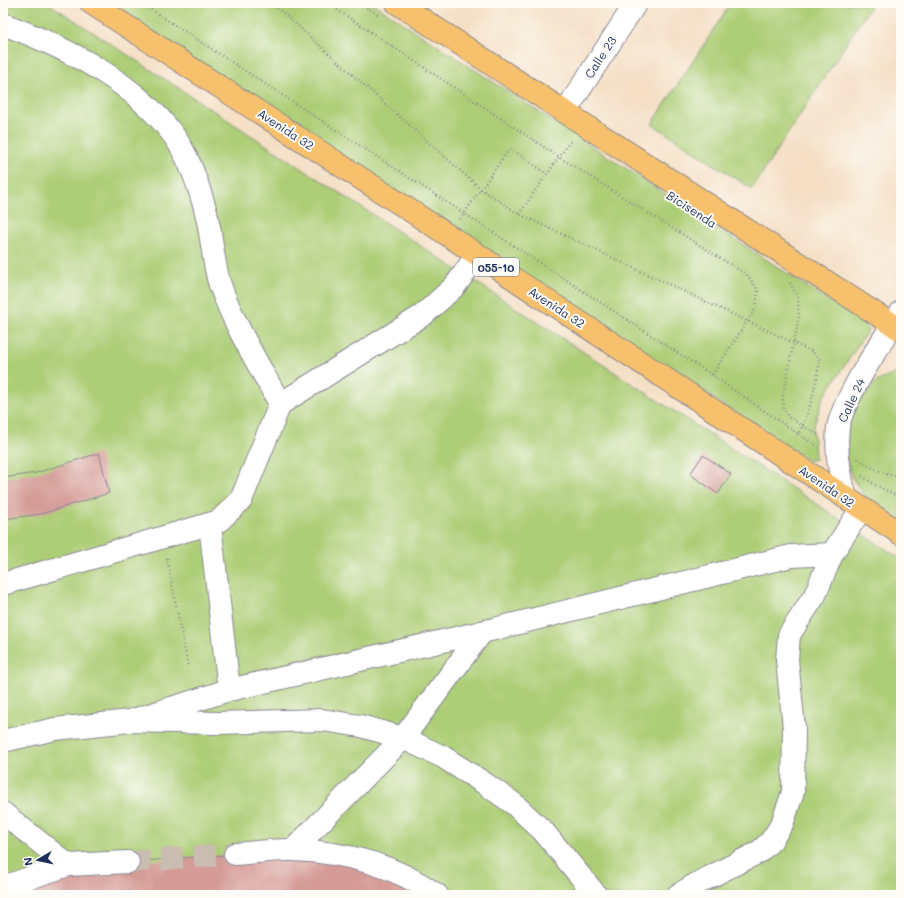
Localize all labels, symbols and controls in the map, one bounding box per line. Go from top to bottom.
street label: Calle 23 [580,33,620,81]
street label: Avenida 32 [255,105,317,153]
street label: Bicisenda [664,187,720,231]
road number: 055-10 [473,258,519,276]
street label: Avenida 32 [526,283,588,331]
street label: Calle 24 [834,375,868,425]
street label: Avenida 32 [796,462,858,510]
north arrow [18,840,58,880]
text: N [20,856,36,867]

